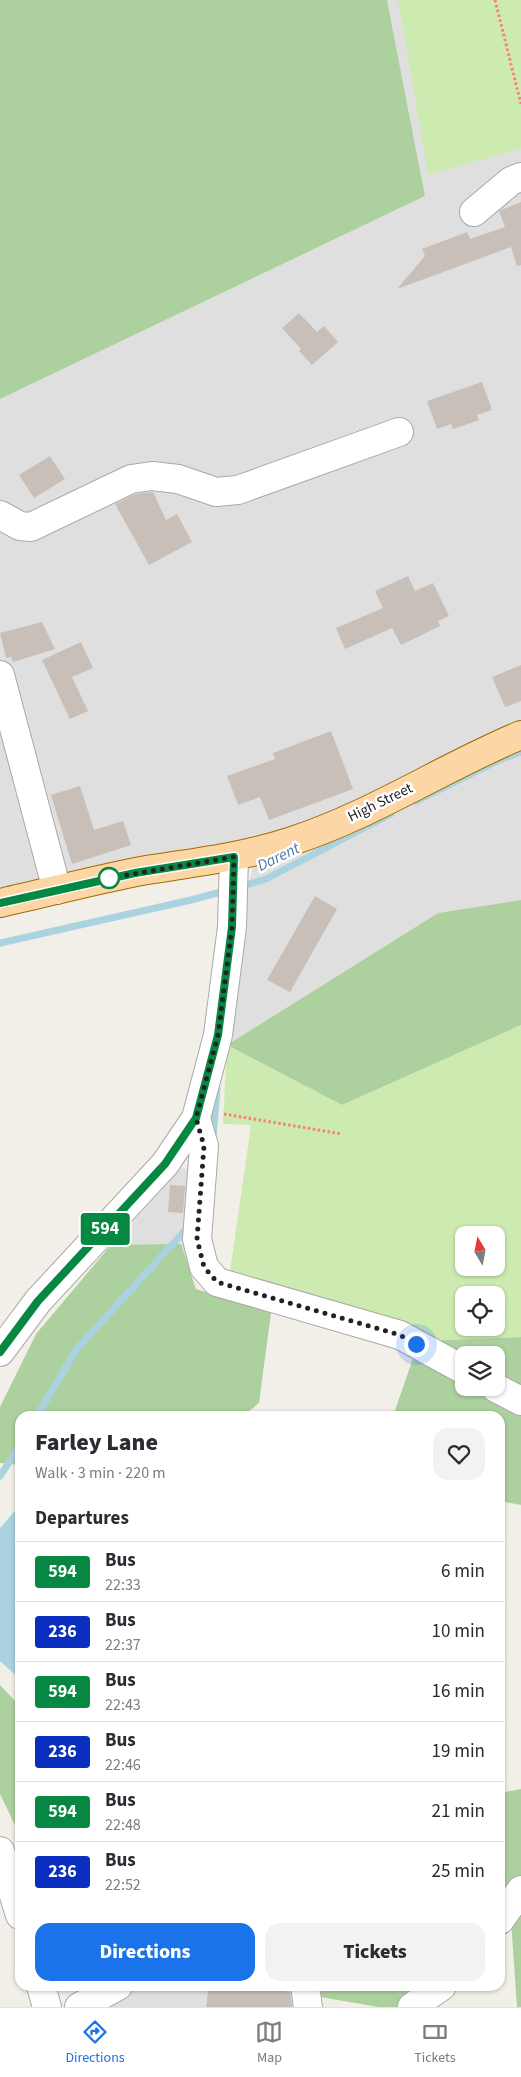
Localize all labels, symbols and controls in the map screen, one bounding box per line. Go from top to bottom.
street label: High Street [344,778,416,827]
water label: Darent [254,837,304,877]
unlabelled marker [98,867,120,889]
line badge: 594 [76,1213,134,1245]
text: 594 [91,1216,119,1241]
north arrow [455,1226,505,1276]
map controls [455,1226,505,1396]
button: locate [455,1286,505,1336]
your location [404,1332,429,1357]
button: layers [455,1346,505,1396]
text: Farley Lane [35,1425,158,1460]
button: heart [433,1428,485,1480]
text: Walk · 3 min · 220 m [35,1462,166,1484]
text: Departures [35,1505,129,1532]
text: Bus [105,1547,136,1574]
text: 6 min [441,1558,485,1585]
text: 594 [48,1559,77,1584]
text: 22:33 [105,1574,141,1596]
text: Bus [105,1607,136,1634]
text: 10 min [431,1618,485,1645]
text: 236 [48,1619,77,1644]
text: 22:37 [105,1634,141,1656]
text: Bus [105,1667,136,1694]
text: 16 min [431,1678,485,1705]
text: 594 [48,1679,77,1704]
text: 22:43 [105,1694,141,1716]
text: Bus [105,1727,136,1754]
text: 19 min [431,1738,485,1765]
text: 236 [48,1739,77,1764]
text: 22:46 [105,1754,141,1776]
text: Bus [105,1787,136,1814]
text: 21 min [431,1798,485,1825]
text: 594 [48,1799,77,1824]
text: 22:48 [105,1814,141,1836]
text: Bus [105,1847,136,1874]
text: 25 min [431,1858,485,1885]
text: 236 [48,1859,77,1884]
text: 22:52 [105,1874,141,1896]
button: Directions [35,1923,255,1981]
button: Tickets [265,1923,485,1981]
tab: Directions [65,2018,125,2068]
tab: Map [255,2018,283,2068]
tab: Tickets [414,2018,456,2068]

